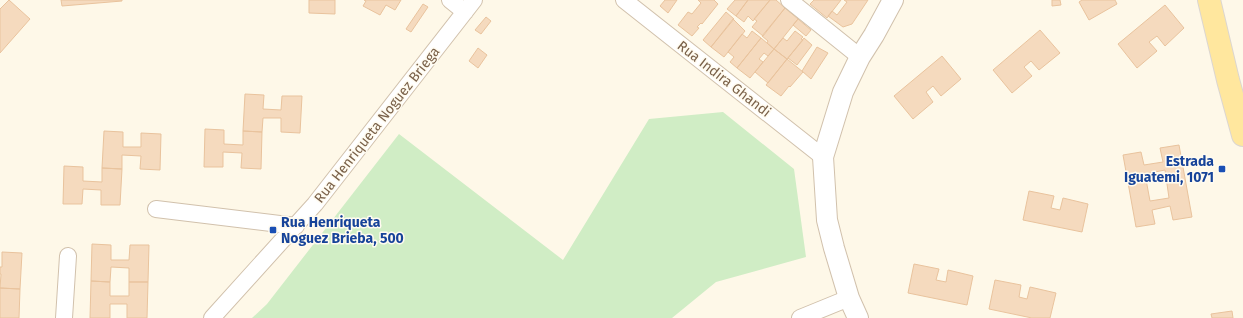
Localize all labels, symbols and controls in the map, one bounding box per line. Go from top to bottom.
street label: Rua Indira Ghandi [674,37,774,121]
street label: Rua Henriqueta Noguez Briega [311,43,443,207]
place label: Estrada Iguatemi, 1071 [1124,153,1214,186]
marker: Estrada Iguatemi, 1071 [1217,164,1227,174]
place label: Rua Henriqueta Noguez Brieba, 500 [281,214,404,247]
marker: Rua Henriqueta Noguez Brieba, 500 [268,225,278,235]

